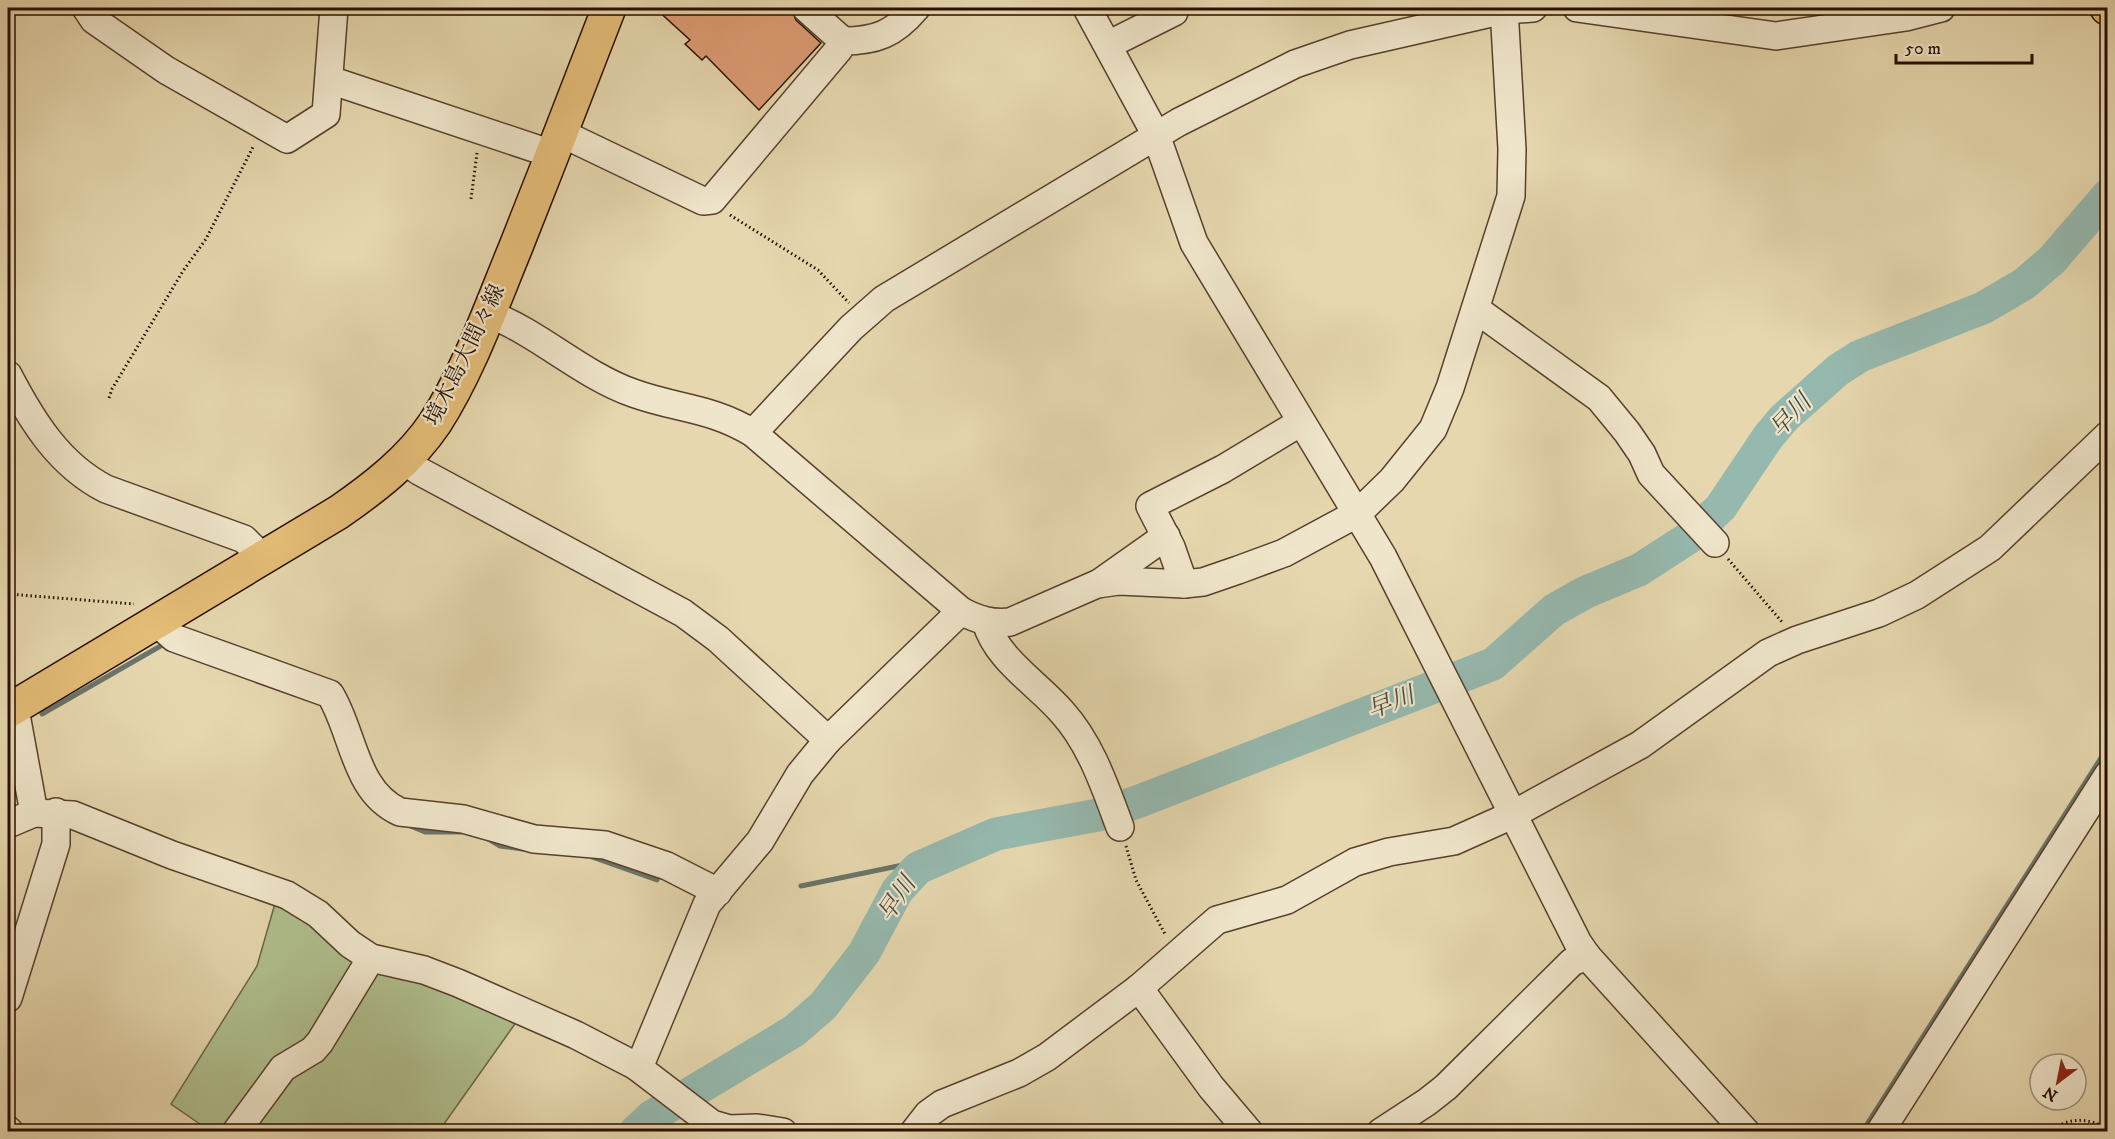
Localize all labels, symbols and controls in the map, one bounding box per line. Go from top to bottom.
scale bar [1896,27,2032,65]
text: 50 m [1905,38,1941,60]
street label: 境木島大間々線 [419,280,511,430]
water label: 早川 [1764,386,1820,444]
water label: 早川 [1363,679,1422,726]
water label: 早川 [871,868,925,927]
north arrow [2028,1052,2088,1112]
text: N [2040,1082,2061,1106]

